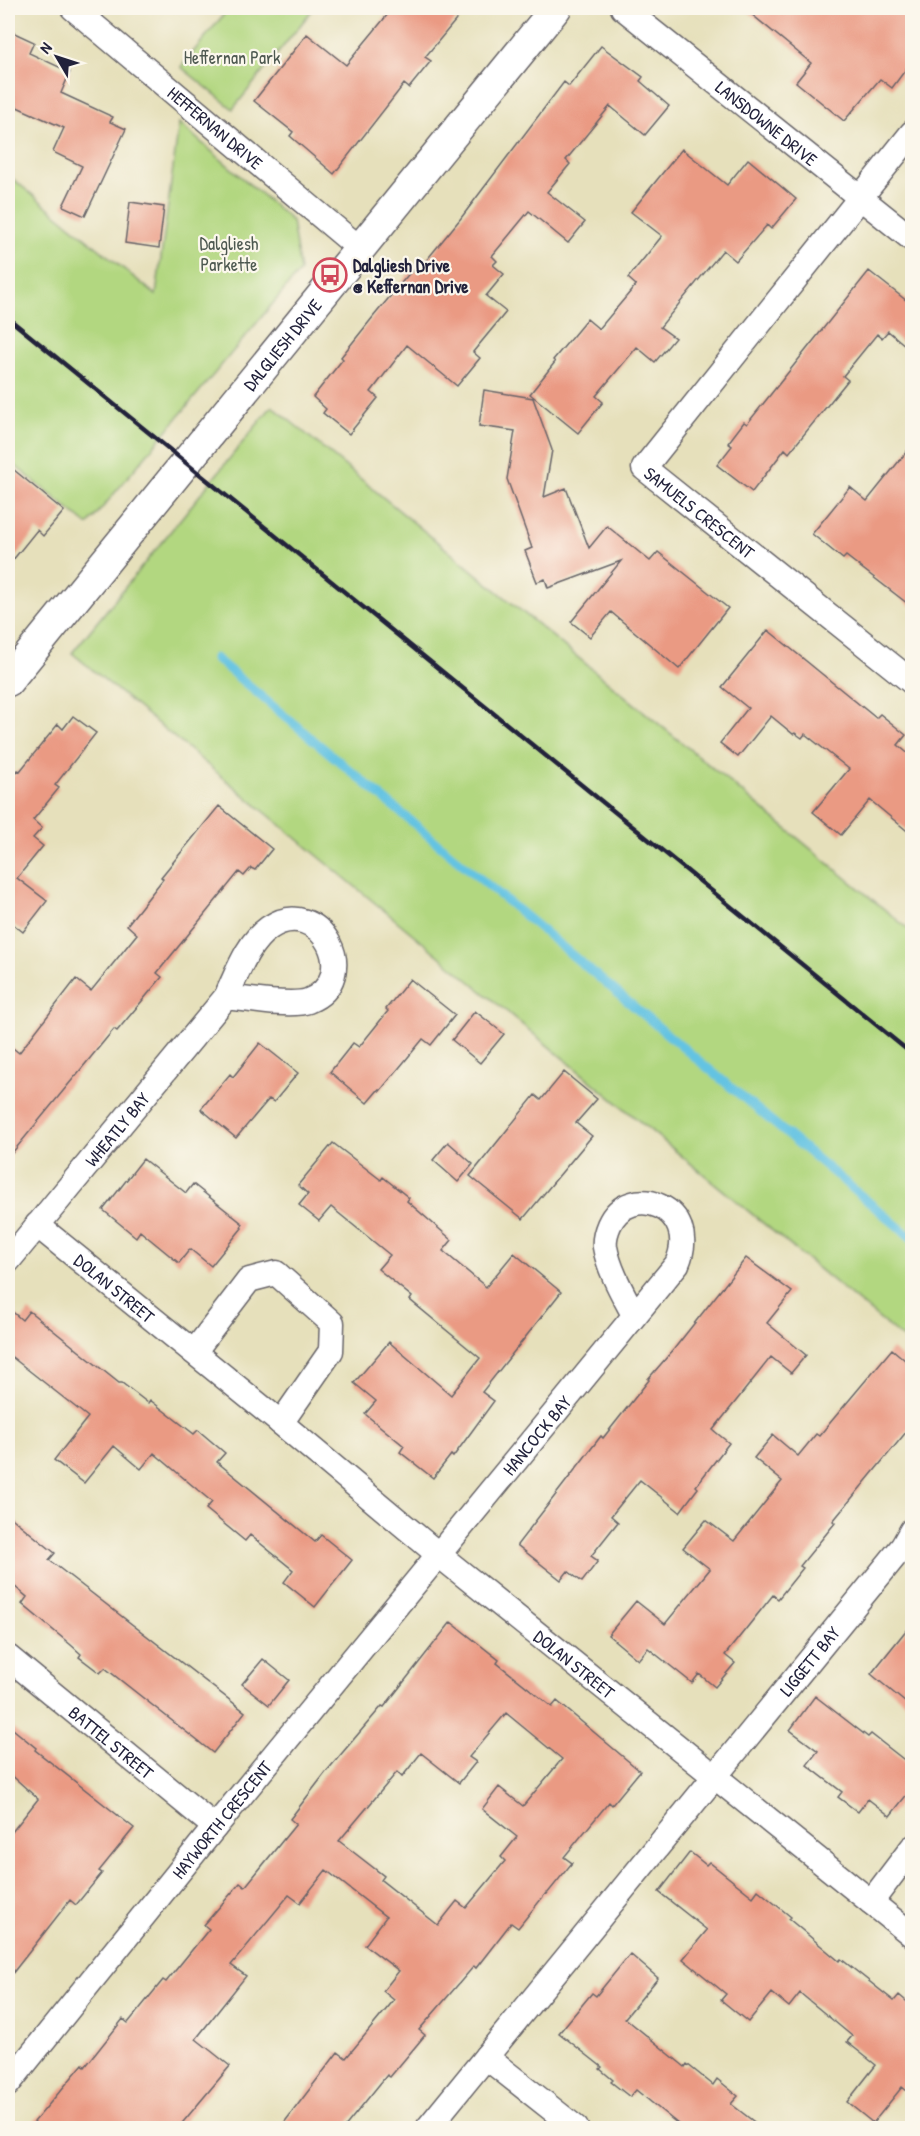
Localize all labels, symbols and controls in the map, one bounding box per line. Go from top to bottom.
north arrow [27,27,87,87]
text: N [34,37,57,58]
park label: Heffernan Park [184,45,281,70]
street label: LANSDOWNE DRIVE [711,74,823,171]
street label: HEFFERNAN DRIVE [163,80,268,175]
park label: Dalgliesh Parkette [200,231,259,277]
place label: Dalgliesh Drive @ Keffernan Drive [353,253,469,299]
bus stop icon: Dalgliesh Drive @ Keffernan Drive [312,257,348,293]
street label: DALGLIESH DRIVE [237,293,327,396]
street label: SAMUELS CRESCENT [639,460,760,565]
street label: WHEATLY BAY [79,1087,155,1172]
street label: DOLAN STREET [69,1248,161,1329]
street label: HANCOCK BAY [496,1390,577,1480]
street label: LIGGETT BAY [773,1621,845,1701]
street label: DOLAN STREET [529,1624,621,1704]
street label: BATTEL STREET [64,1700,160,1785]
street label: HAYWORTH CRESCENT [166,1755,278,1884]

